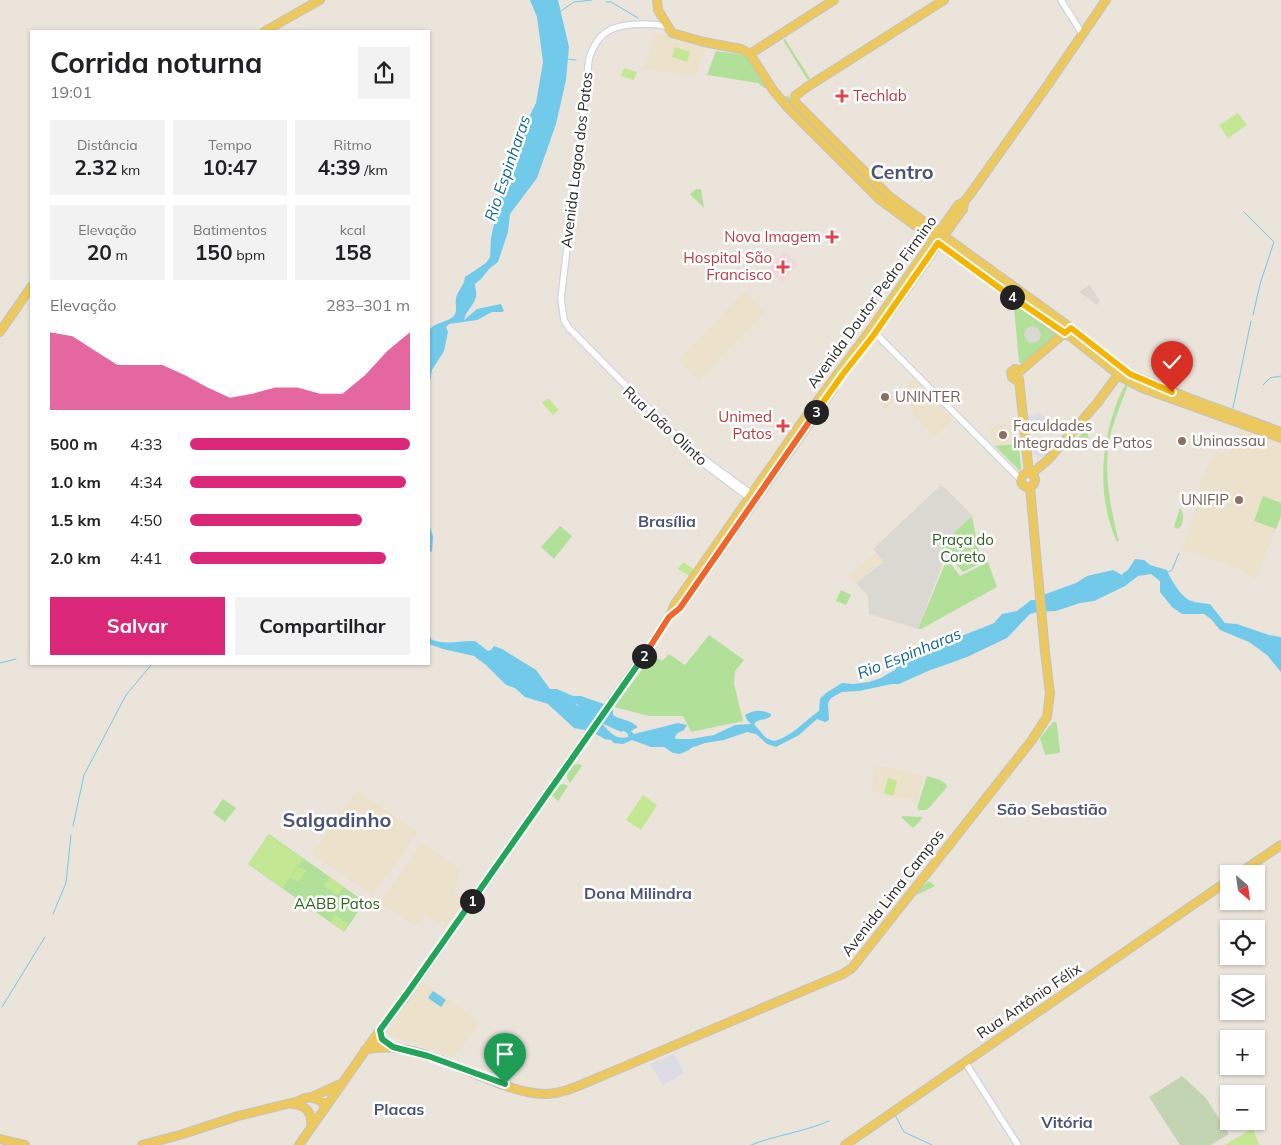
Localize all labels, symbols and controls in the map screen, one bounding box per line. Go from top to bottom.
text: Corrida noturna [50,45,262,80]
button: share [358,47,410,99]
street label: Avenida Lagoa dos Patos [556,71,597,249]
text: 19:01 [50,82,92,102]
place label: Techlab [853,86,907,105]
marker: Techlab [835,89,849,103]
water label: Rio Espinharas [480,112,534,223]
text: Distância [77,136,138,154]
text: Tempo [208,136,252,154]
text: Ritmo [334,136,372,154]
text: 2.32 [74,154,117,180]
text: 10:47 [202,154,258,180]
text: 4:39 [318,154,361,180]
district label: Centro [870,159,934,184]
text: km [117,161,140,179]
text: /km [361,161,388,179]
street label: Avenida Doutor Pedro Firmino [803,212,941,392]
text: Elevação [78,221,136,239]
text: Batimentos [193,221,267,239]
text: kcal [340,221,365,239]
place label: Nova Imagem [724,227,821,246]
marker: Nova Imagem [825,230,839,244]
text: 20 [87,239,112,265]
text: 150 [195,239,233,265]
text: 158 [334,239,372,265]
text: m [112,246,128,264]
text: bpm [233,246,265,264]
place label: Hospital São Francisco [683,248,772,284]
marker: Hospital São Francisco [776,260,790,274]
pin: 4 [1000,284,1024,310]
text: 4 [1008,288,1017,306]
text: Elevação [50,295,116,315]
text: 283–301 m [326,295,410,315]
pin [1151,341,1193,392]
icon: check [1158,348,1186,376]
street label: Rua João Olinto [619,382,711,469]
place label: UNINTER [895,387,961,406]
marker: UNINTER [879,391,891,403]
pin: 3 [804,400,828,424]
text: 3 [812,403,821,421]
place label: Unimed Patos [718,407,772,443]
place label: Faculdades Integradas de Patos [1013,416,1152,452]
marker: Unimed Patos [776,419,790,433]
marker: Faculdades Integradas de Patos [997,429,1009,441]
place label: Uninassau [1192,431,1266,450]
text: 500 m [50,434,98,454]
text: 4:33 [130,434,162,454]
marker: Uninassau [1176,435,1188,447]
text: 1.0 km [50,472,101,492]
text: 4:34 [130,472,162,492]
place label: UNIFIP [1181,490,1229,509]
marker: UNIFIP [1233,494,1245,506]
text: 1.5 km [50,510,101,530]
text: 4:50 [130,510,162,530]
district label: Brasília [638,511,696,531]
park label: Praça do Coreto [932,530,994,566]
text: 2.0 km [50,548,101,568]
text: 4:41 [130,548,162,568]
button: Salvar [50,597,225,655]
button: Compartilhar [235,597,410,655]
water label: Rio Espinharas [854,623,964,683]
pin: 2 [632,644,656,668]
text: 2 [640,647,649,665]
district label: São Sebastião [997,799,1107,819]
district label: Salgadinho [283,807,392,832]
street label: Avenida Lima Campos [837,825,948,960]
north arrow [1220,865,1265,910]
map controls [1220,865,1265,1130]
district label: Dona Milindra [584,883,692,903]
pin: 1 [460,888,484,914]
text: 1 [468,892,477,910]
park label: AABB Patos [294,894,380,913]
button: locate [1220,920,1265,965]
street label: Rua Antônio Félix [973,959,1085,1043]
button: layers [1220,975,1265,1020]
button: + [1220,1030,1265,1075]
pin [484,1033,526,1084]
icon: arrive [491,1040,519,1068]
button: − [1220,1085,1265,1130]
district label: Placas [374,1099,424,1119]
district label: Vitória [1040,1112,1093,1132]

